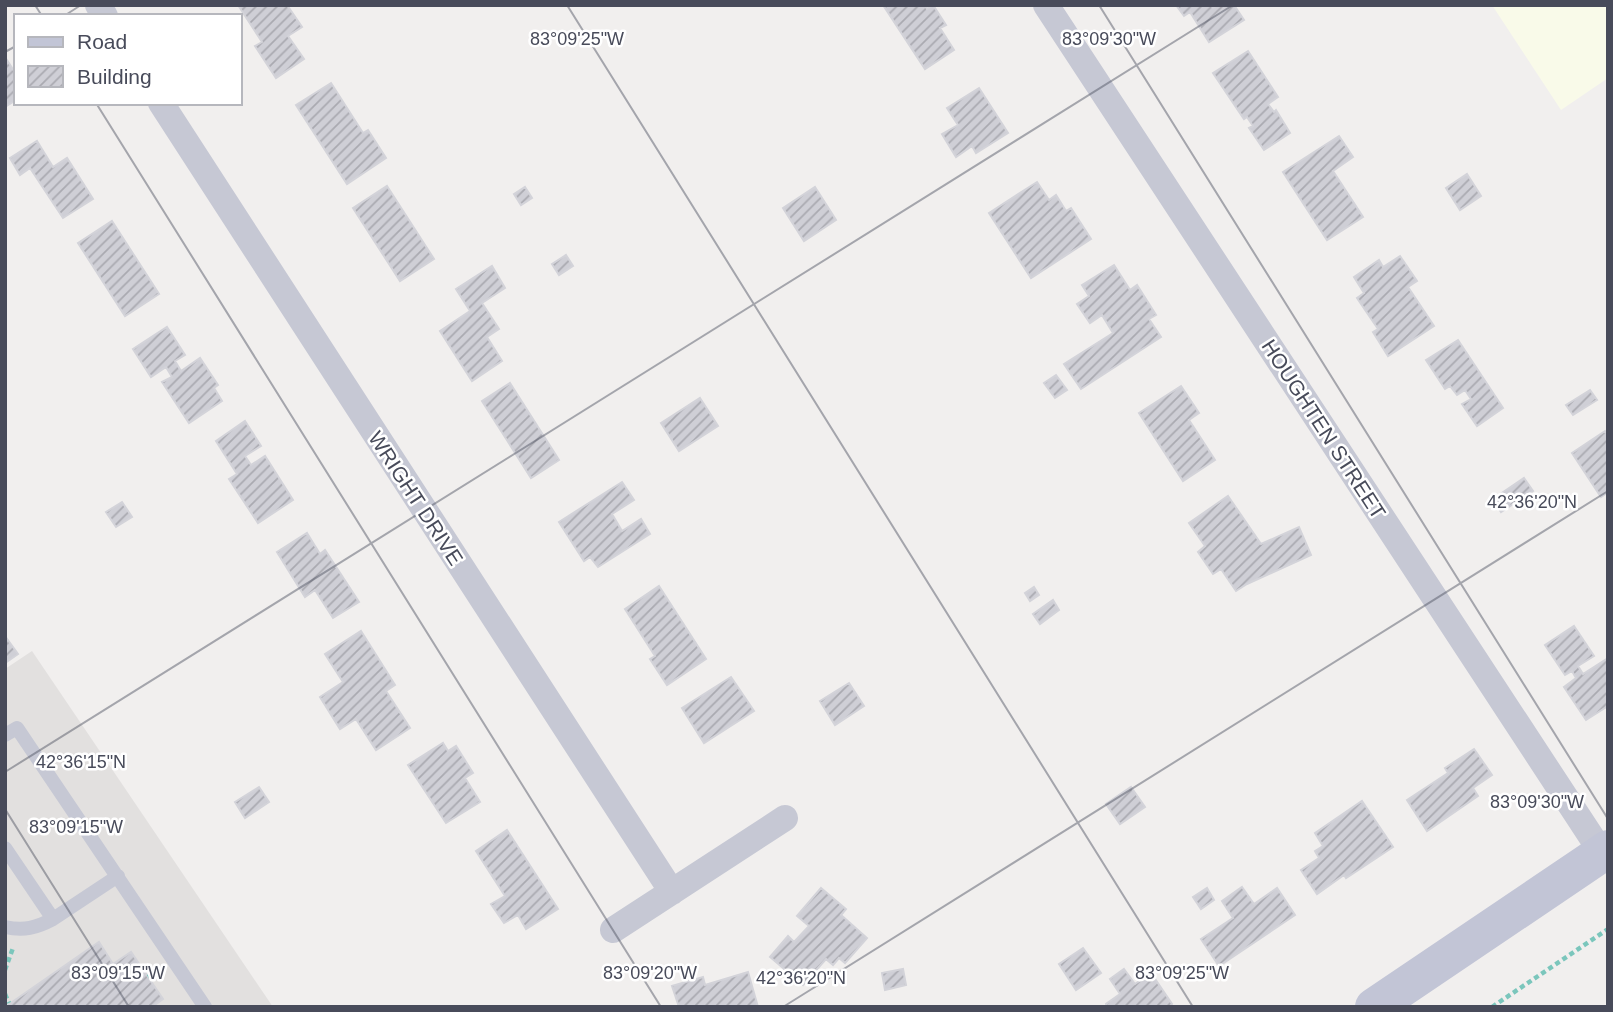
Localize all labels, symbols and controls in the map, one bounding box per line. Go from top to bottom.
legend [14,14,242,105]
text: 83°09'25"W [530,29,624,49]
text: 83°09'30"W [1062,29,1156,49]
text: Road [77,30,127,53]
text: Building [77,65,152,88]
street label: HOUGHTEN STREET [1257,335,1391,523]
street label: WRIGHT DRIVE [364,427,468,569]
text: 42°36'20"N [1487,492,1577,512]
text: 42°36'15"N [36,752,126,772]
text: 83°09'30"W [1490,792,1584,812]
text: 83°09'15"W [29,817,123,837]
text: 83°09'15"W [71,963,165,983]
text: 83°09'20"W [603,963,697,983]
text: 83°09'25"W [1135,963,1229,983]
text: 42°36'20"N [756,968,846,988]

